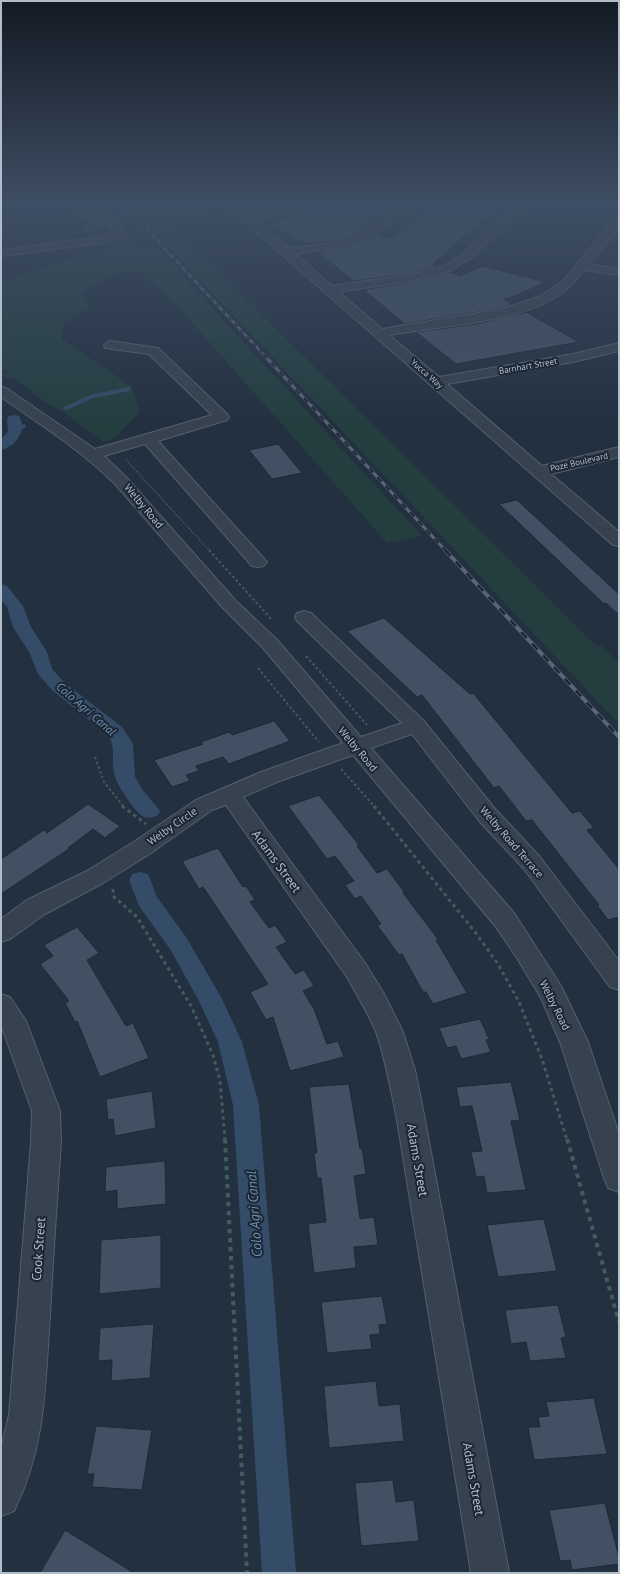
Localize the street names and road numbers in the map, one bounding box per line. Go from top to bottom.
street label: Barnhart Street [498,355,558,376]
street label: Yucca Way [409,356,446,391]
street label: Poze Boulevard [549,449,609,473]
street label: Welby Road [121,481,167,531]
street label: Welby Road [335,724,381,774]
street label: Welby Circle [144,803,200,848]
street label: Welby Road Terrace [477,803,547,881]
street label: Adams Street [248,826,305,897]
street label: Welby Road [536,978,574,1032]
street label: Adams Street [403,1122,432,1198]
street label: Cook Street [28,1216,49,1281]
street label: Adams Street [459,1441,488,1517]

